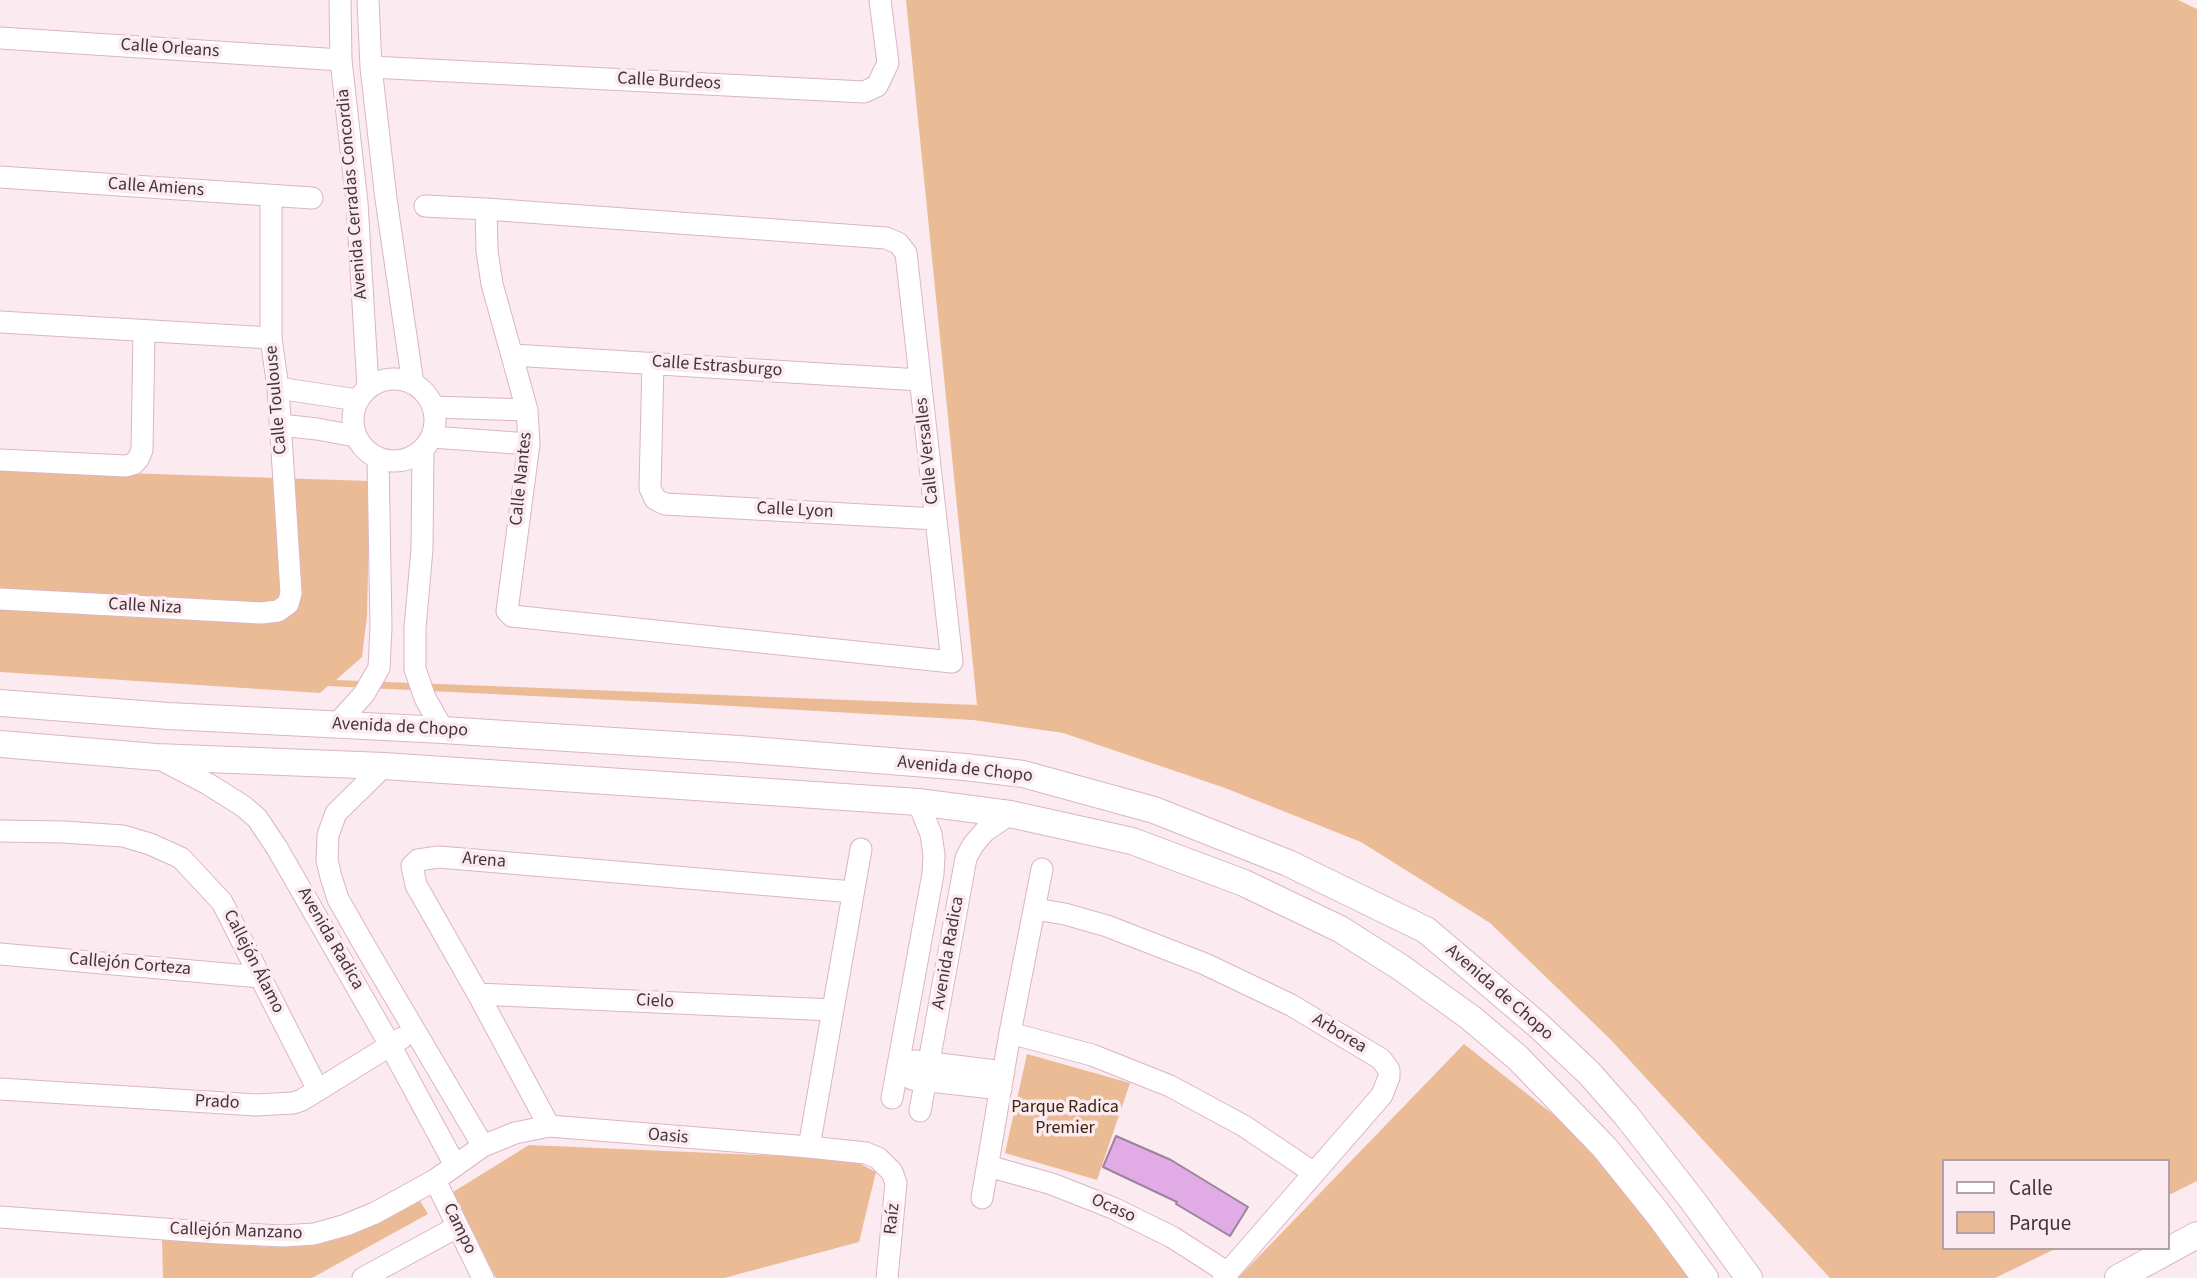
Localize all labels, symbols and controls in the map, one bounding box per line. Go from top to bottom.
street label: Calle Orleans [120,35,220,63]
street label: Calle Burdeos [617,69,721,95]
street label: Avenida Cerradas Concordia [333,88,373,300]
street label: Calle Amiens [107,174,205,202]
street label: Calle Toulouse [261,344,293,456]
street label: Calle Estrasburgo [651,352,783,382]
street label: Calle Versalles [912,396,944,506]
street label: Calle Nantes [506,431,538,527]
street label: Calle Lyon [756,498,834,524]
street label: Calle Niza [108,594,182,620]
street label: Avenida de Chopo [332,714,468,742]
street label: Avenida de Chopo [896,752,1034,788]
street label: Arena [461,848,507,874]
street label: Avenida Radica [292,884,368,994]
street label: Avenida Radica [928,895,970,1011]
street label: Callejón Álamo [218,907,288,1017]
street label: Avenida de Chopo [1441,940,1557,1046]
street label: Callejón Corteza [68,949,192,981]
street label: Cielo [635,990,675,1014]
street label: Arborea [1308,1009,1370,1059]
street label: Prado [194,1091,240,1115]
park label: Parque Radica Premier [1011,1097,1119,1140]
street label: Oasis [647,1124,689,1150]
legend [1941,1159,2169,1250]
text: Calle [2009,1173,2053,1203]
street label: Ocaso [1087,1190,1139,1228]
street label: Campo [437,1200,481,1258]
street label: Raíz [881,1202,905,1236]
text: Parque [2009,1208,2071,1238]
street label: Callejón Manzano [169,1219,303,1245]

